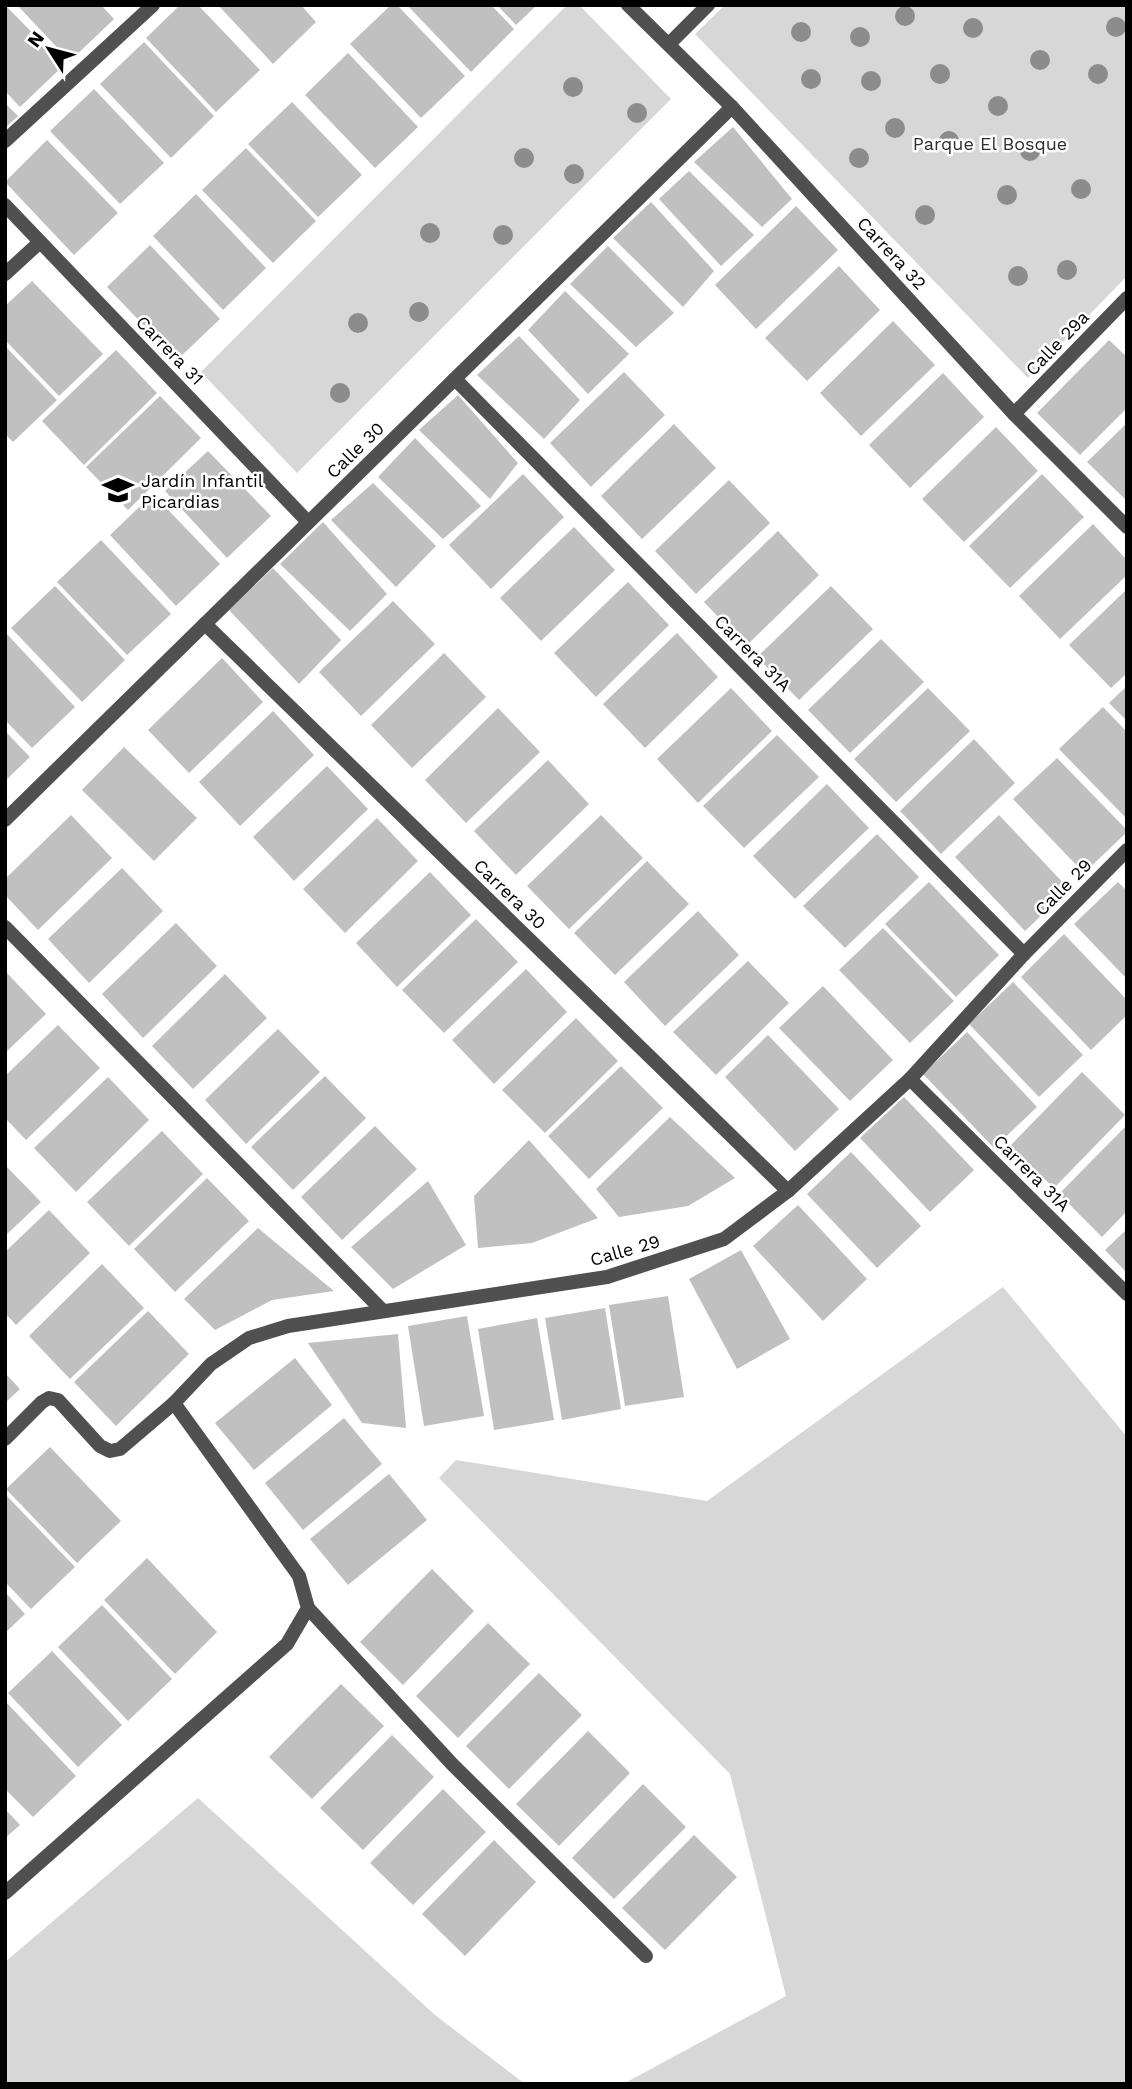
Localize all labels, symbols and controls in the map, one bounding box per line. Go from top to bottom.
north arrow [14,14,84,84]
text: N [22,27,49,52]
park label: Parque El Bosque [913,133,1067,154]
street label: Carrera 32 [853,212,931,294]
street label: Calle 29a [1021,306,1093,380]
street label: Carrera 31 [132,311,208,389]
street label: Calle 30 [322,418,388,482]
place label: Jardín Infantil Picardias [141,470,264,512]
school or university icon: Jardín Infantil Picardias [101,473,135,507]
street label: Carrera 31A [710,610,796,696]
street label: Carrera 30 [470,854,550,934]
street label: Calle 29 [1030,854,1096,920]
street label: Carrera 31A [989,1130,1075,1216]
street label: Calle 29 [588,1230,662,1270]

